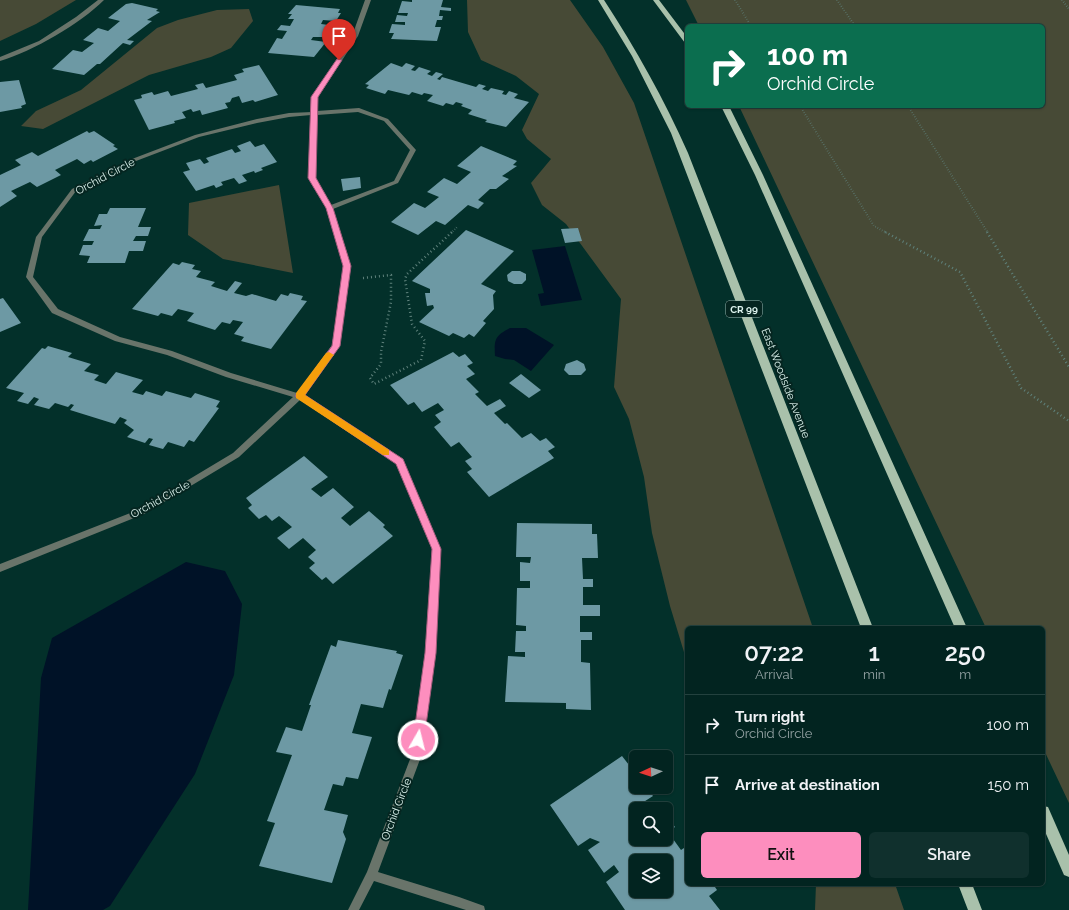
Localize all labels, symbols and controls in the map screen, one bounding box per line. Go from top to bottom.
pin [322,19,356,60]
icon: arrive [328,25,350,47]
text: 100 m [767,39,848,72]
icon: right [701,40,753,92]
text: Orchid Circle [767,73,874,94]
street label: Orchid Circle [73,155,138,198]
road number: CR 99 [726,301,762,317]
street label: East Woodside Avenue [759,326,813,441]
street label: Orchid Circle [128,478,193,521]
text: 07:22 [744,638,804,667]
text: 1 [869,638,880,667]
text: 250 [945,638,986,667]
text: Arrival [755,667,793,682]
text: min [863,667,885,682]
text: m [959,667,971,682]
text: Turn right [735,708,805,726]
icon: right [701,714,723,736]
text: 100 m [987,716,1029,734]
position arrow [397,719,439,761]
text: Orchid Circle [735,726,812,741]
north arrow [629,750,673,794]
map controls [629,750,673,898]
icon: arrive [701,774,723,796]
street label: Orchid Circle [379,776,414,842]
text: Arrive at destination [735,776,880,794]
text: 150 m [988,776,1029,794]
button: search [629,802,673,846]
button: Exit [701,832,861,878]
button: Share [869,832,1029,878]
button: layers [629,854,673,898]

